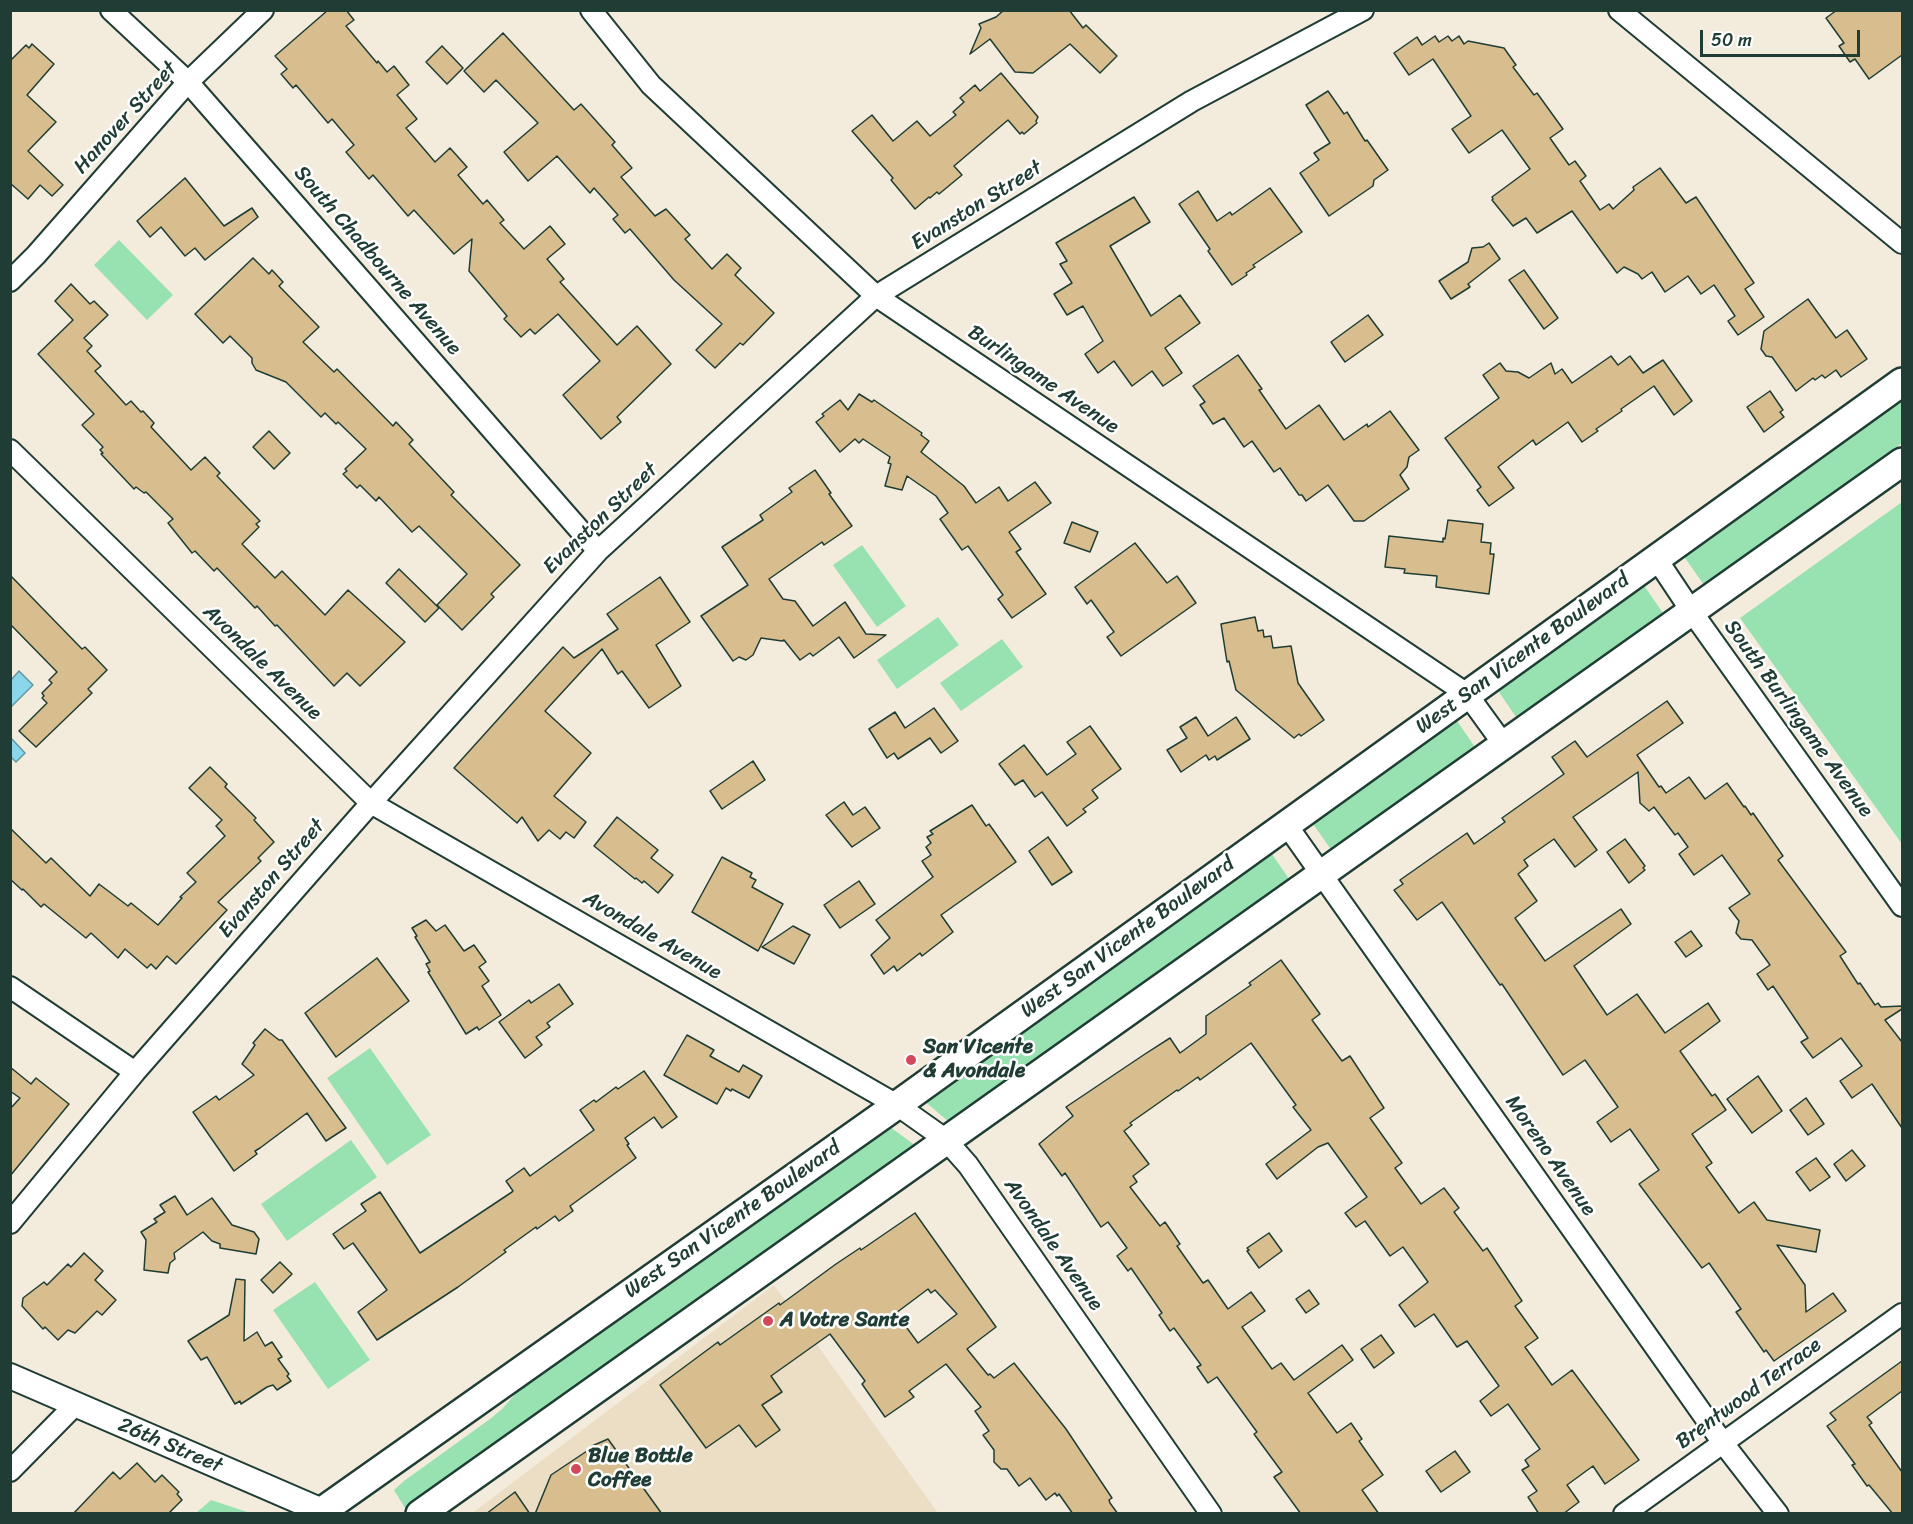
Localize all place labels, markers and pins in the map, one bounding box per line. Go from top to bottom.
place label: San Vicente & Avondale [923,1035,1033,1085]
marker: San Vicente & Avondale [904,1053,918,1067]
place label: A Votre Sante [780,1308,910,1334]
marker: A Votre Sante [761,1314,775,1328]
place label: Blue Bottle Coffee [588,1444,693,1494]
marker: Blue Bottle Coffee [569,1462,583,1476]

